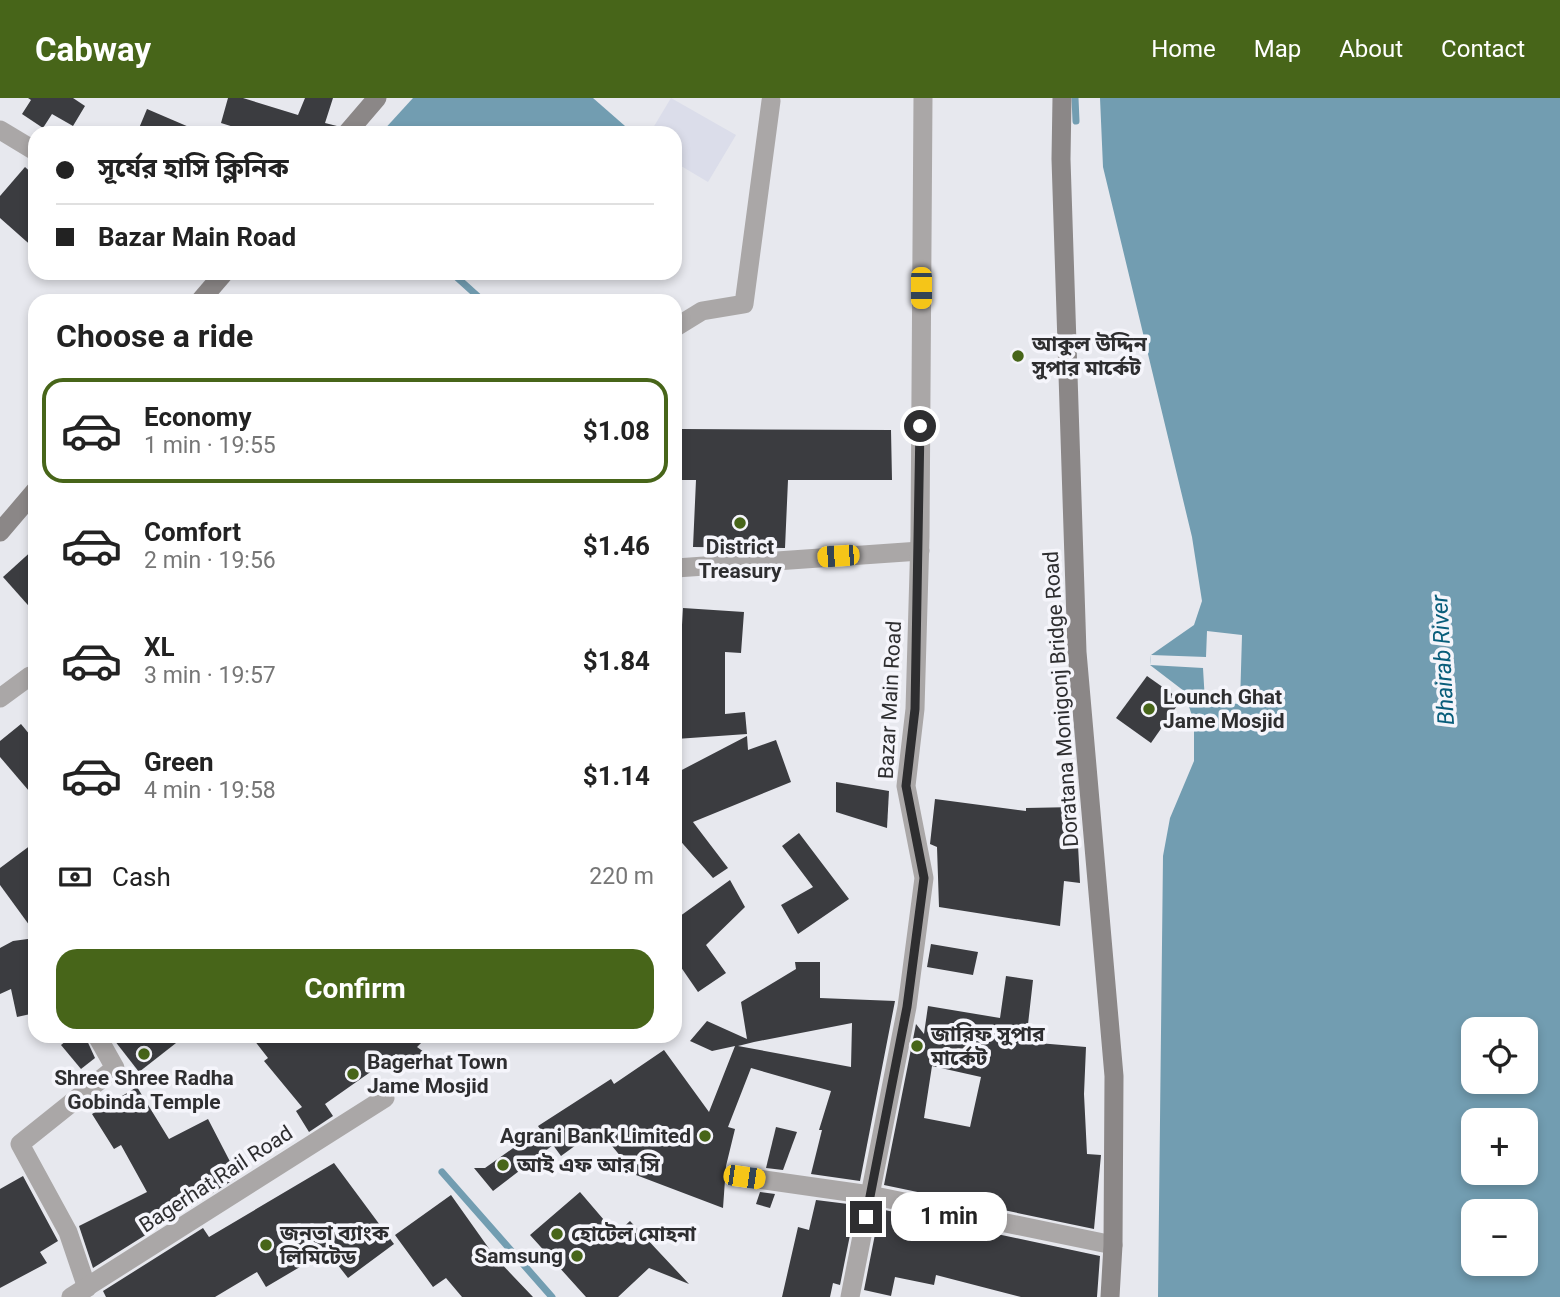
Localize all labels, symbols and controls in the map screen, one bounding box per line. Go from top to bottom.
text: Cabway [35,30,151,69]
text: Home [1151,35,1216,63]
text: Map [1254,35,1301,63]
text: About [1339,35,1403,63]
text: Contact [1441,35,1525,63]
text: সূর্যের হাসি ক্লিনিক [98,153,289,183]
text: Bazar Main Road [98,222,296,252]
car [911,267,932,309]
text: Choose a ride [56,317,253,355]
place label: আকুল উদ্দিন সুপার মার্কেট [1031,332,1148,380]
marker: আকুল উদ্দিন সুপার মার্কেট [1010,348,1026,364]
icon: car [60,399,123,462]
text: Economy [144,402,251,432]
route start [904,410,936,442]
text: $1.08 [583,416,650,446]
text: 1 min · 19:55 [144,432,276,459]
icon: car [60,514,123,577]
marker: District Treasury [732,515,748,531]
text: Comfort [144,517,241,547]
text: $1.46 [583,531,650,561]
place label: District Treasury [698,535,782,583]
car [817,544,860,568]
text: 2 min · 19:56 [144,547,276,574]
street label: Doratana Monigonj Bridge Road [1039,550,1083,848]
water label: Bhairab River [1426,593,1460,726]
street label: Bazar Main Road [874,620,906,780]
icon: car [60,629,123,692]
text: XL [144,632,175,662]
text: $1.84 [583,646,650,676]
text: 3 min · 19:57 [144,662,276,689]
place label: Lounch Ghat Jame Mosjid [1163,685,1285,733]
marker: Lounch Ghat Jame Mosjid [1141,701,1157,717]
icon: car [60,744,123,807]
text: Green [144,747,214,777]
text: $1.14 [583,761,650,791]
text: 4 min · 19:58 [144,777,276,804]
icon: cash [56,858,94,896]
text: Cash [112,862,171,892]
text: 220 m [589,863,654,890]
button: Confirm [56,949,654,1029]
map controls [1461,1017,1538,1276]
button: locate [1461,1017,1538,1094]
place label: জারিফ সুপার মার্কেট [930,1022,1045,1070]
marker: জারিফ সুপার মার্কেট [909,1038,925,1054]
marker: Shree Shree Radha Gobinda Temple [136,1046,152,1062]
place label: Bagerhat Town Jame Mosjid [367,1050,508,1098]
place label: Shree Shree Radha Gobinda Temple [54,1066,234,1114]
marker: Bagerhat Town Jame Mosjid [345,1066,361,1082]
button: + [1461,1108,1538,1185]
street label: Bagerhat Rail Road [135,1121,297,1237]
place label: Agrani Bank Limited [500,1124,691,1148]
marker: Agrani Bank Limited [697,1128,713,1144]
place label: আই এফ আর সি [516,1153,660,1177]
marker: আই এফ আর সি [495,1157,511,1173]
car [722,1164,767,1190]
callout: 1 min [890,1192,1006,1242]
button: − [1461,1199,1538,1276]
route end [850,1201,882,1233]
text: 1 min [920,1203,978,1230]
place label: জনতা ব্যাংক লিমিটেড [279,1221,390,1269]
place label: হোটেল মোহনা [571,1222,697,1246]
marker: হোটেল মোহনা [549,1226,565,1242]
marker: জনতা ব্যাংক লিমিটেড [258,1237,274,1253]
place label: Samsung [474,1244,563,1268]
marker: Samsung [569,1248,585,1264]

